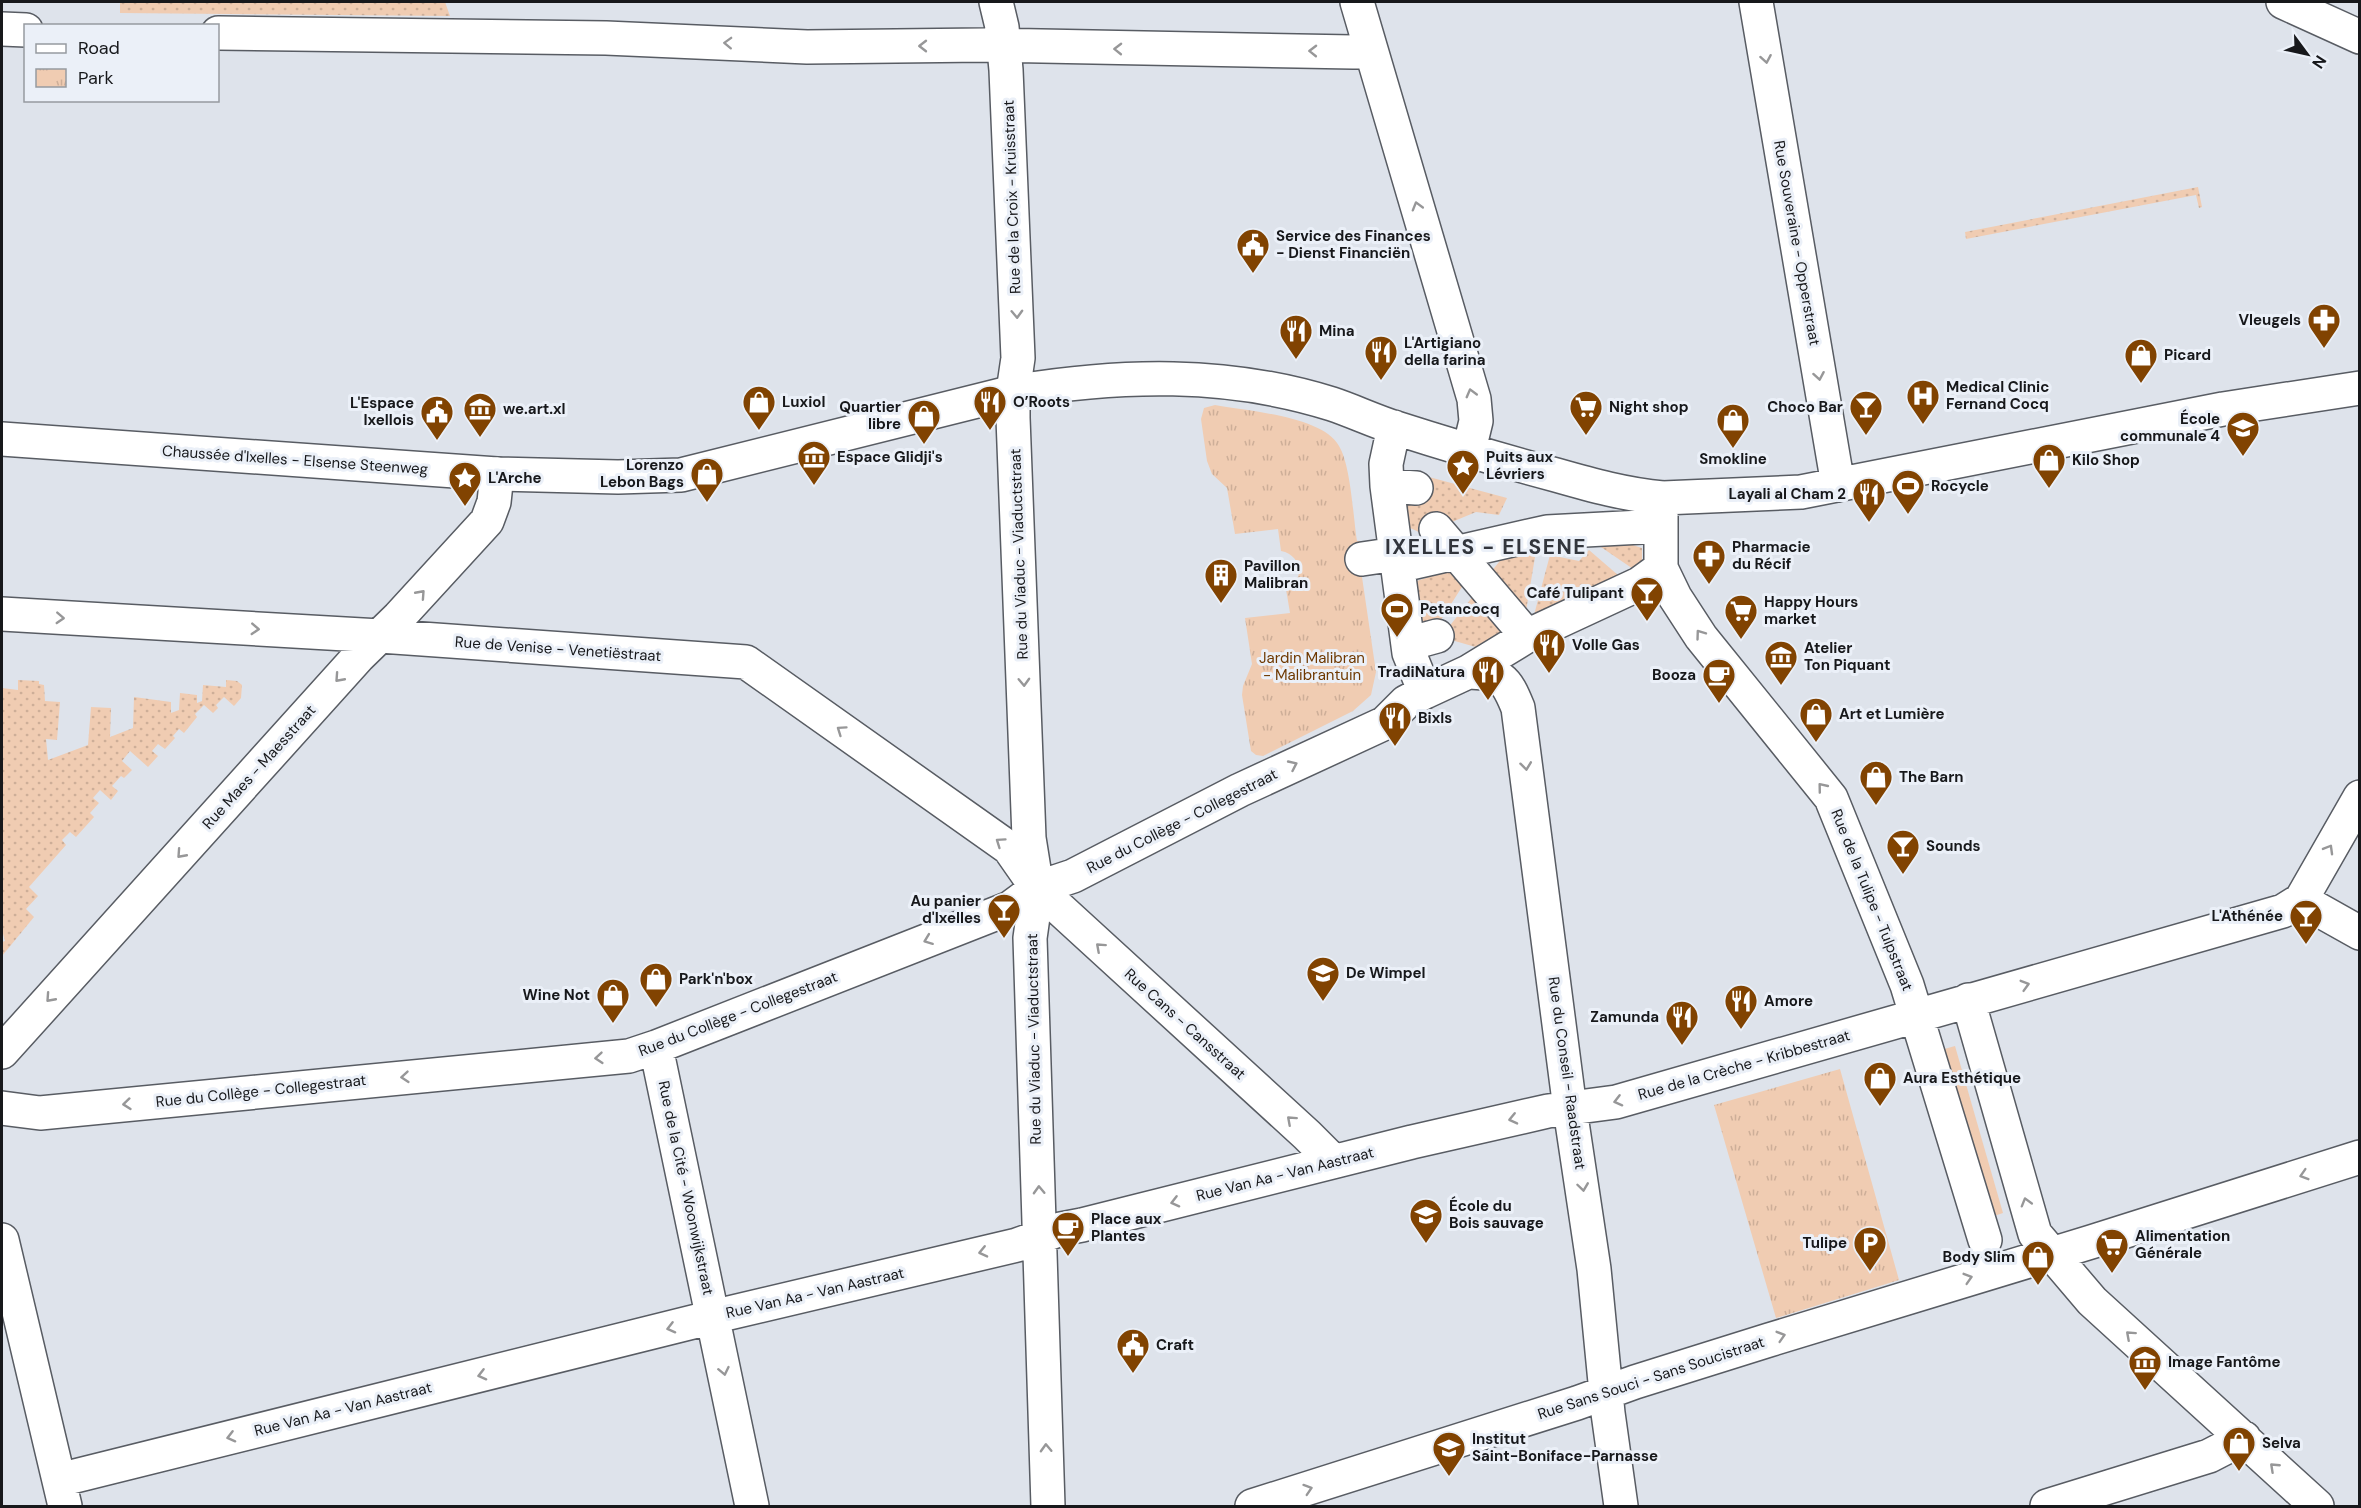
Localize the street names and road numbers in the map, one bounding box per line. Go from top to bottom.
street label: Rue de la Croix - Kruisstraat [999,100,1025,294]
street label: Rue Souveraine - Opperstraat [1769,139,1825,347]
street label: Chaussée d'Ixelles - Elsense Steenweg [161,441,429,479]
street label: Rue du Viaduc - Viaductstraat [1005,448,1033,660]
street label: Rue de Venise - Venetiëstraat [454,632,662,666]
street label: Rue Maes - Maesstraat [198,701,320,833]
street label: Rue du Collège - Collegestraat [1083,764,1281,878]
street label: Rue de la Tulipe - Tulpstraat [1826,806,1918,994]
street label: Rue du Viaduc - Viaductstraat [1022,933,1046,1145]
street label: Rue Cans - Cansstraat [1120,964,1250,1084]
street label: Rue du Collège - Collegestraat [636,967,840,1061]
street label: Rue du Conseil - Raadstraat [1544,975,1590,1171]
street label: Rue de la Crèche - Kribbestraat [1636,1025,1852,1105]
street label: Rue du Collège - Collegestraat [155,1070,367,1112]
street label: Rue de la Cité - Woonwijkstraat [653,1079,719,1297]
street label: Rue Van Aa - Van Aastraat [1194,1142,1376,1206]
street label: Rue Van Aa - Van Aastraat [724,1263,906,1323]
street label: Rue Sans Souci - Sans Soucistraat [1535,1332,1767,1424]
street label: Rue Van Aa - Van Aastraat [252,1377,434,1441]

